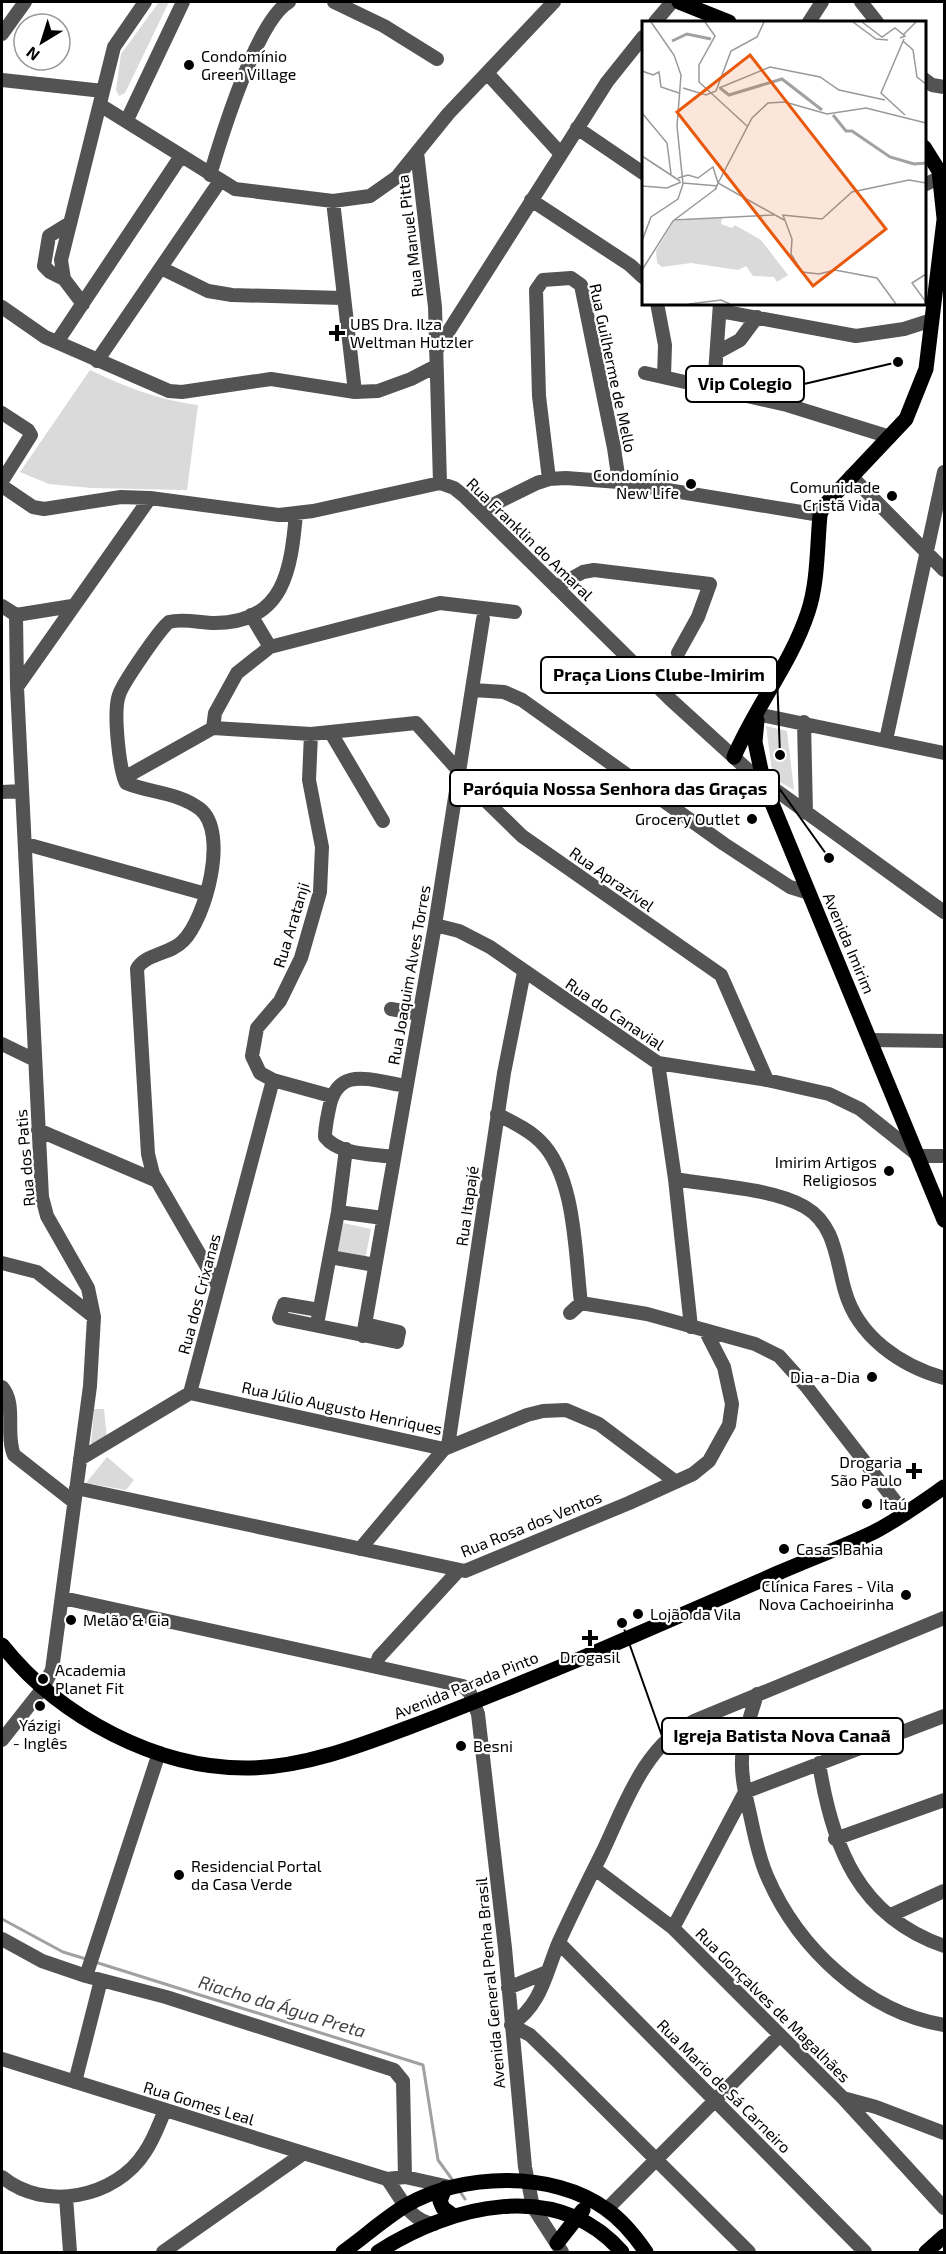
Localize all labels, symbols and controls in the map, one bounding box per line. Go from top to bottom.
north arrow [12,12,72,72]
inset map [642,21,925,304]
text: N [22,43,43,65]
place label: Condomínio Green Village [201,46,296,83]
marker: Condomínio Green Village [182,58,196,72]
street label: Rua Manuel Pitta [393,174,426,299]
street label: Rua Guilherme de Mello [586,282,641,454]
place label: UBS Dra. Ilza Weltman Hutzler [350,314,474,351]
marker: UBS Dra. Ilza Weltman Hutzler [328,324,346,342]
callout: Vip Colegio [686,366,804,402]
text: Vip Colegio [698,372,792,394]
place label: Condomínio New Life [593,465,679,502]
street label: Rua Franklin do Amaral [463,473,598,604]
marker: Condomínio New Life [684,477,698,491]
place label: Comunidade Cristã Vida [790,477,880,514]
marker: Comunidade Cristã Vida [885,489,899,503]
callout: Praça Lions Clube-Imirim [541,657,777,693]
text: Praça Lions Clube-Imirim [553,663,765,686]
callout: Paróquia Nossa Senhora das Graças [450,770,779,806]
text: Paróquia Nossa Senhora das Graças [463,777,767,800]
place label: Grocery Outlet [635,809,740,828]
marker: Grocery Outlet [745,812,759,826]
street label: Rua Aprazível [566,842,659,915]
street label: Rua Aratanji [269,880,313,970]
street label: Rua Joaquim Alves Torres [383,883,434,1066]
street label: Avenida Imirim [820,889,879,996]
street label: Rua do Canavial [562,974,669,1054]
street label: Rua dos Patis [11,1109,38,1208]
place label: Imirim Artigos Religiosos [775,1152,877,1189]
street label: Rua Itapajé [451,1164,483,1248]
marker: Imirim Artigos Religiosos [882,1164,896,1178]
street label: Rua dos Crixanas [173,1231,224,1356]
place label: Dia-a-Dia [790,1367,860,1386]
marker: Dia-a-Dia [865,1370,879,1384]
street label: Rua Júlio Augusto Henriques [240,1377,444,1438]
place label: Drogaria São Paulo [830,1452,902,1489]
marker: Drogaria São Paulo [907,1464,921,1478]
street label: Rua Rosa dos Ventos [457,1487,604,1561]
place label: Itaú [879,1494,907,1513]
marker: Itaú [860,1497,874,1511]
place label: Casas Bahia [796,1539,883,1558]
marker: Casas Bahia [777,1542,791,1556]
place label: Clínica Fares - Vila Nova Cachoeirinha [759,1576,894,1613]
marker: Clínica Fares - Vila Nova Cachoeirinha [899,1588,913,1602]
place label: Lojão da Vila [650,1604,741,1624]
marker: Lojão da Vila [631,1607,645,1621]
place label: Melão & Cia [83,1610,170,1629]
marker: Melão & Cia [64,1613,78,1627]
marker: Drogasil [583,1631,597,1645]
street label: Avenida Parada Pinto [391,1647,541,1722]
place label: Drogasil [560,1647,620,1666]
place label: Academia Planet Fit [55,1660,126,1697]
marker: Academia Planet Fit [36,1672,50,1686]
marker: Yázigi - Inglês [33,1699,47,1713]
place label: Yázigi - Inglês [13,1715,67,1752]
callout: Igreja Batista Nova Canaã [662,1718,903,1754]
text: Igreja Batista Nova Canaã [673,1724,891,1746]
place label: Besni [473,1736,513,1755]
marker: Besni [454,1739,468,1753]
place label: Residencial Portal da Casa Verde [191,1856,322,1893]
marker: Residencial Portal da Casa Verde [172,1868,186,1882]
street label: Avenida General Penha Brasil [471,1876,508,2089]
street label: Rua Gonçalves de Magalhães [691,1923,855,2087]
water label: Riacho da Água Preta [196,1970,369,2042]
street label: Rua Mario de Sá Carneiro [654,2015,795,2156]
street label: Rua Gomes Leal [141,2077,257,2129]

